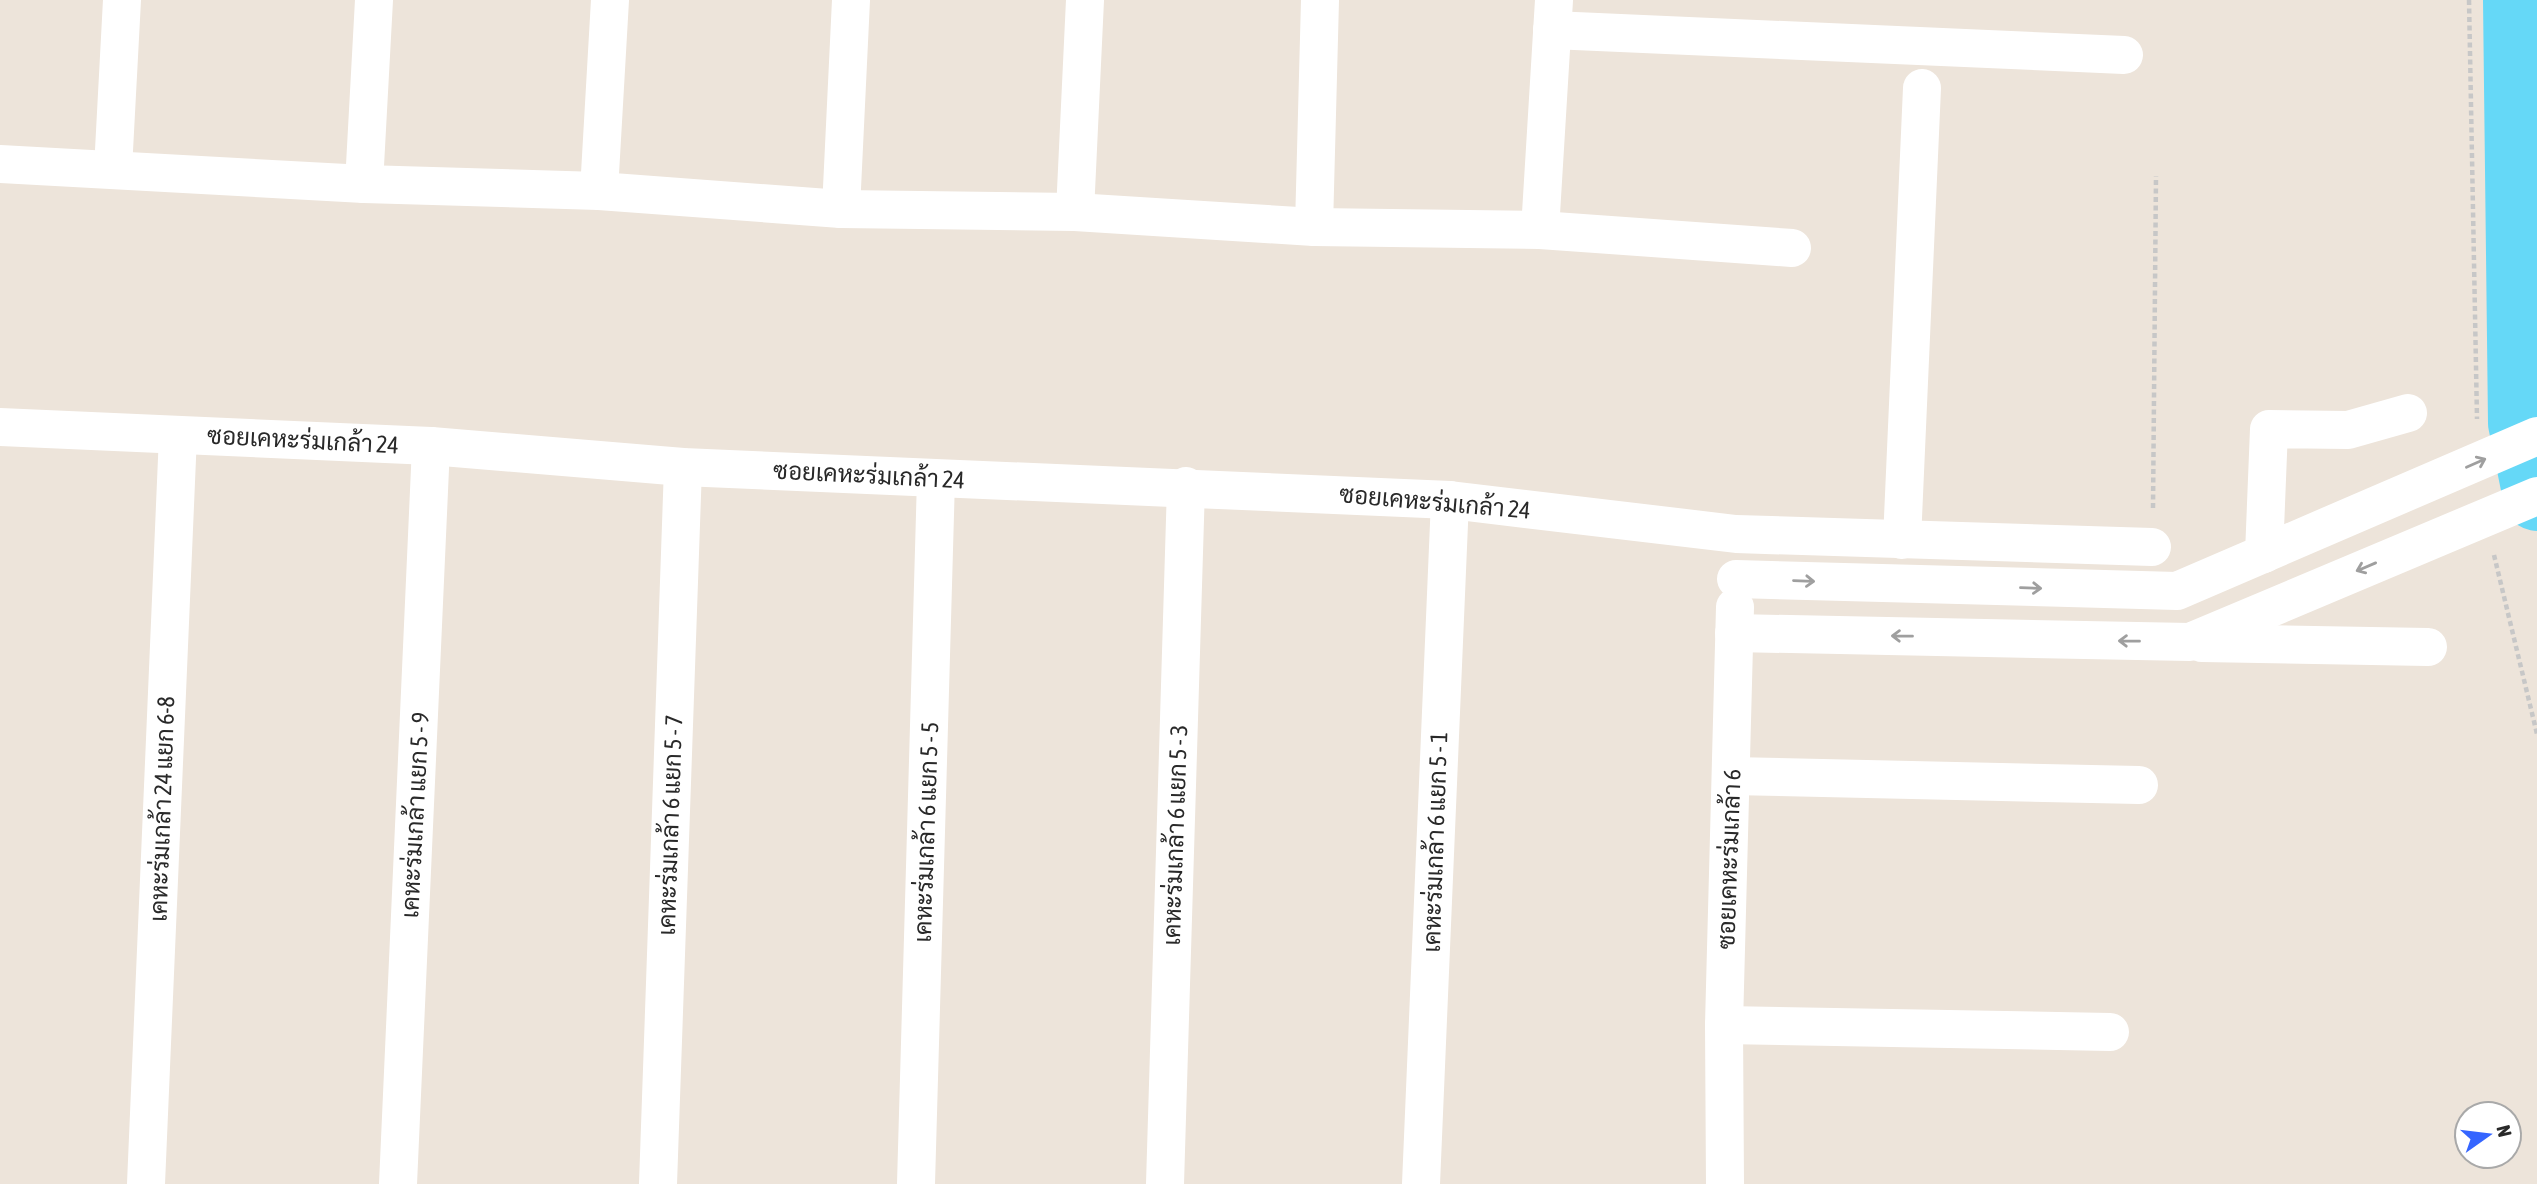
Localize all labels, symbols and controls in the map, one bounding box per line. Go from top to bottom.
street label: ซอยเคหะร่มเกล้า 24 [207,421,399,458]
street label: ซอยเคหะร่มเกล้า 24 [773,456,965,493]
one-way arrow [2465,456,2487,469]
street label: ซอยเคหะร่มเกล้า 24 [1338,479,1532,524]
one-way arrow [2356,562,2377,575]
one-way arrow [1792,574,1815,588]
one-way arrow [2019,581,2042,594]
one-way arrow [1891,630,1914,643]
one-way arrow [2118,634,2141,648]
street label: เคหะร่มเกล้า 24 แยก 6-8 [144,696,179,922]
street label: เคหะร่มเกล้า แยก 5 - 9 [395,711,434,919]
street label: เคหะร่มเกล้า 6 แยก 5 - 7 [652,714,687,936]
street label: เคหะร่มเกล้า 6 แยก 5 - 5 [908,721,943,943]
street label: เคหะร่มเกล้า 6 แยก 5 - 3 [1157,724,1192,946]
street label: เคหะร่มเกล้า 6 แยก 5 - 1 [1417,731,1452,953]
street label: ซอยเคหะร่มเกล้า 6 [1711,768,1746,950]
north arrow [2453,1100,2523,1170]
text: N [2492,1123,2517,1139]

